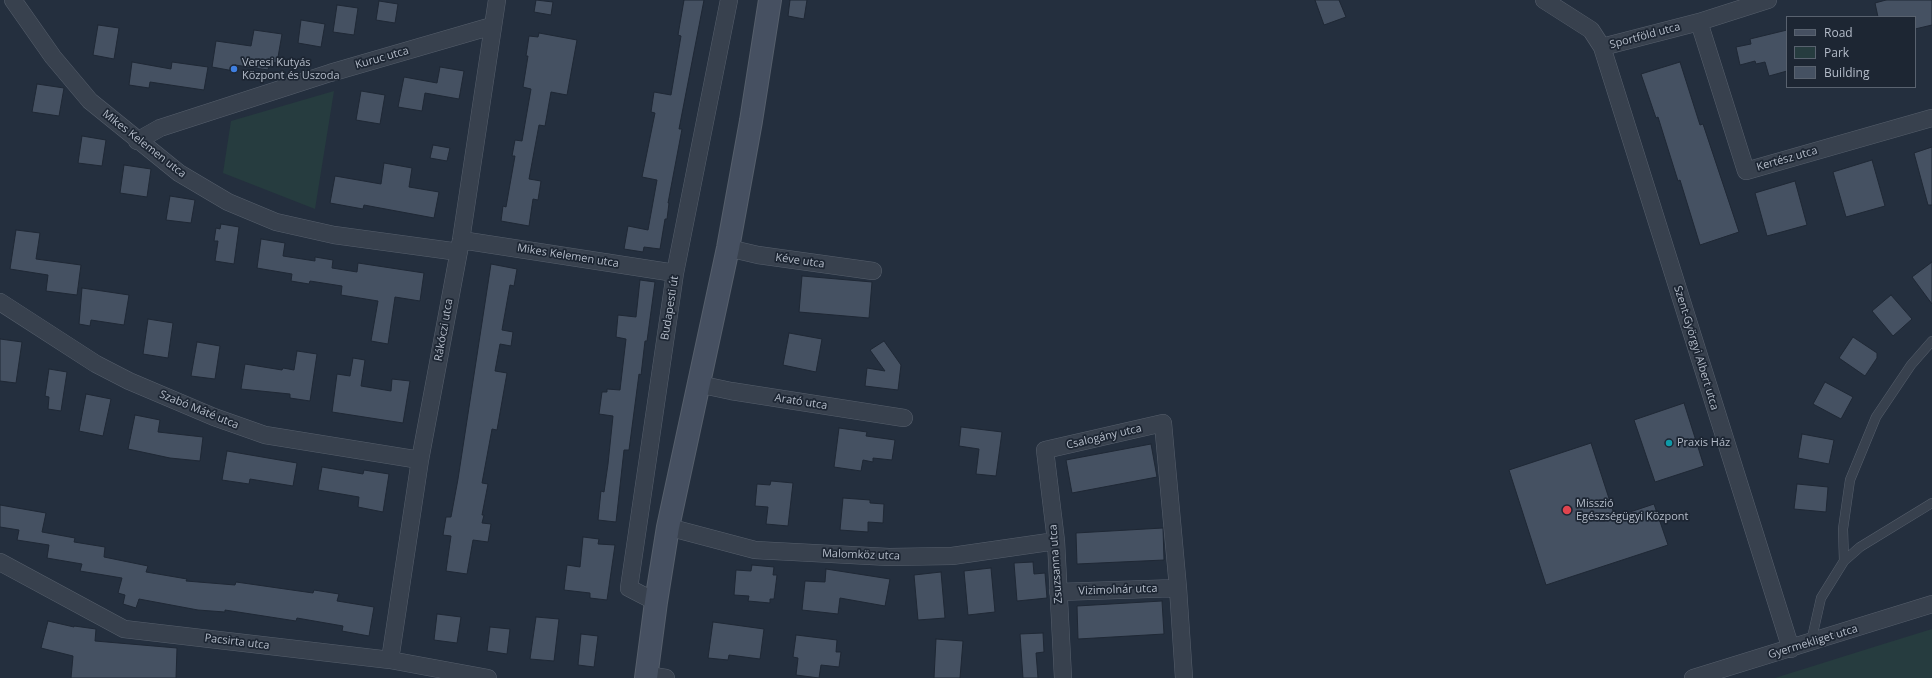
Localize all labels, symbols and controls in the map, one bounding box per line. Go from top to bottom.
legend [1786,16,1916,88]
street label: Sportföld utca [1608,20,1682,52]
text: Road [1824,24,1853,41]
street label: Kuruc utca [354,44,410,72]
text: Park [1824,44,1849,61]
place label: Veresi Kutyás Központ és Uszoda [242,56,340,82]
marker: Veresi Kutyás Központ és Uszoda [229,64,239,74]
text: Building [1824,64,1869,81]
street label: Mikes Kelemen utca [100,107,188,181]
street label: Kertész utca [1755,144,1819,174]
street label: Mikes Kelemen utca [516,241,620,271]
street label: Kéve utca [775,251,825,271]
street label: Budapesti út [658,275,682,341]
street label: Szent-Györgyi Albert utca [1671,284,1721,412]
street label: Rákóczi utca [432,298,456,362]
street label: Szabó Máté utca [157,388,241,432]
street label: Arató utca [774,391,828,413]
street label: Csalogány utca [1065,422,1143,452]
place label: Praxis Ház [1677,436,1730,450]
marker: Praxis Ház [1664,438,1674,448]
place label: Misszió Egészségügyi Központ [1576,497,1688,523]
marker: Misszió Egészségügyi Központ [1561,504,1573,516]
street label: Zsuzsanna utca [1047,524,1065,604]
street label: Malomköz utca [822,547,900,563]
street label: Vizimolnár utca [1078,582,1158,598]
street label: Gyermekliget utca [1767,622,1859,662]
street label: Pacsirta utca [204,631,270,653]

